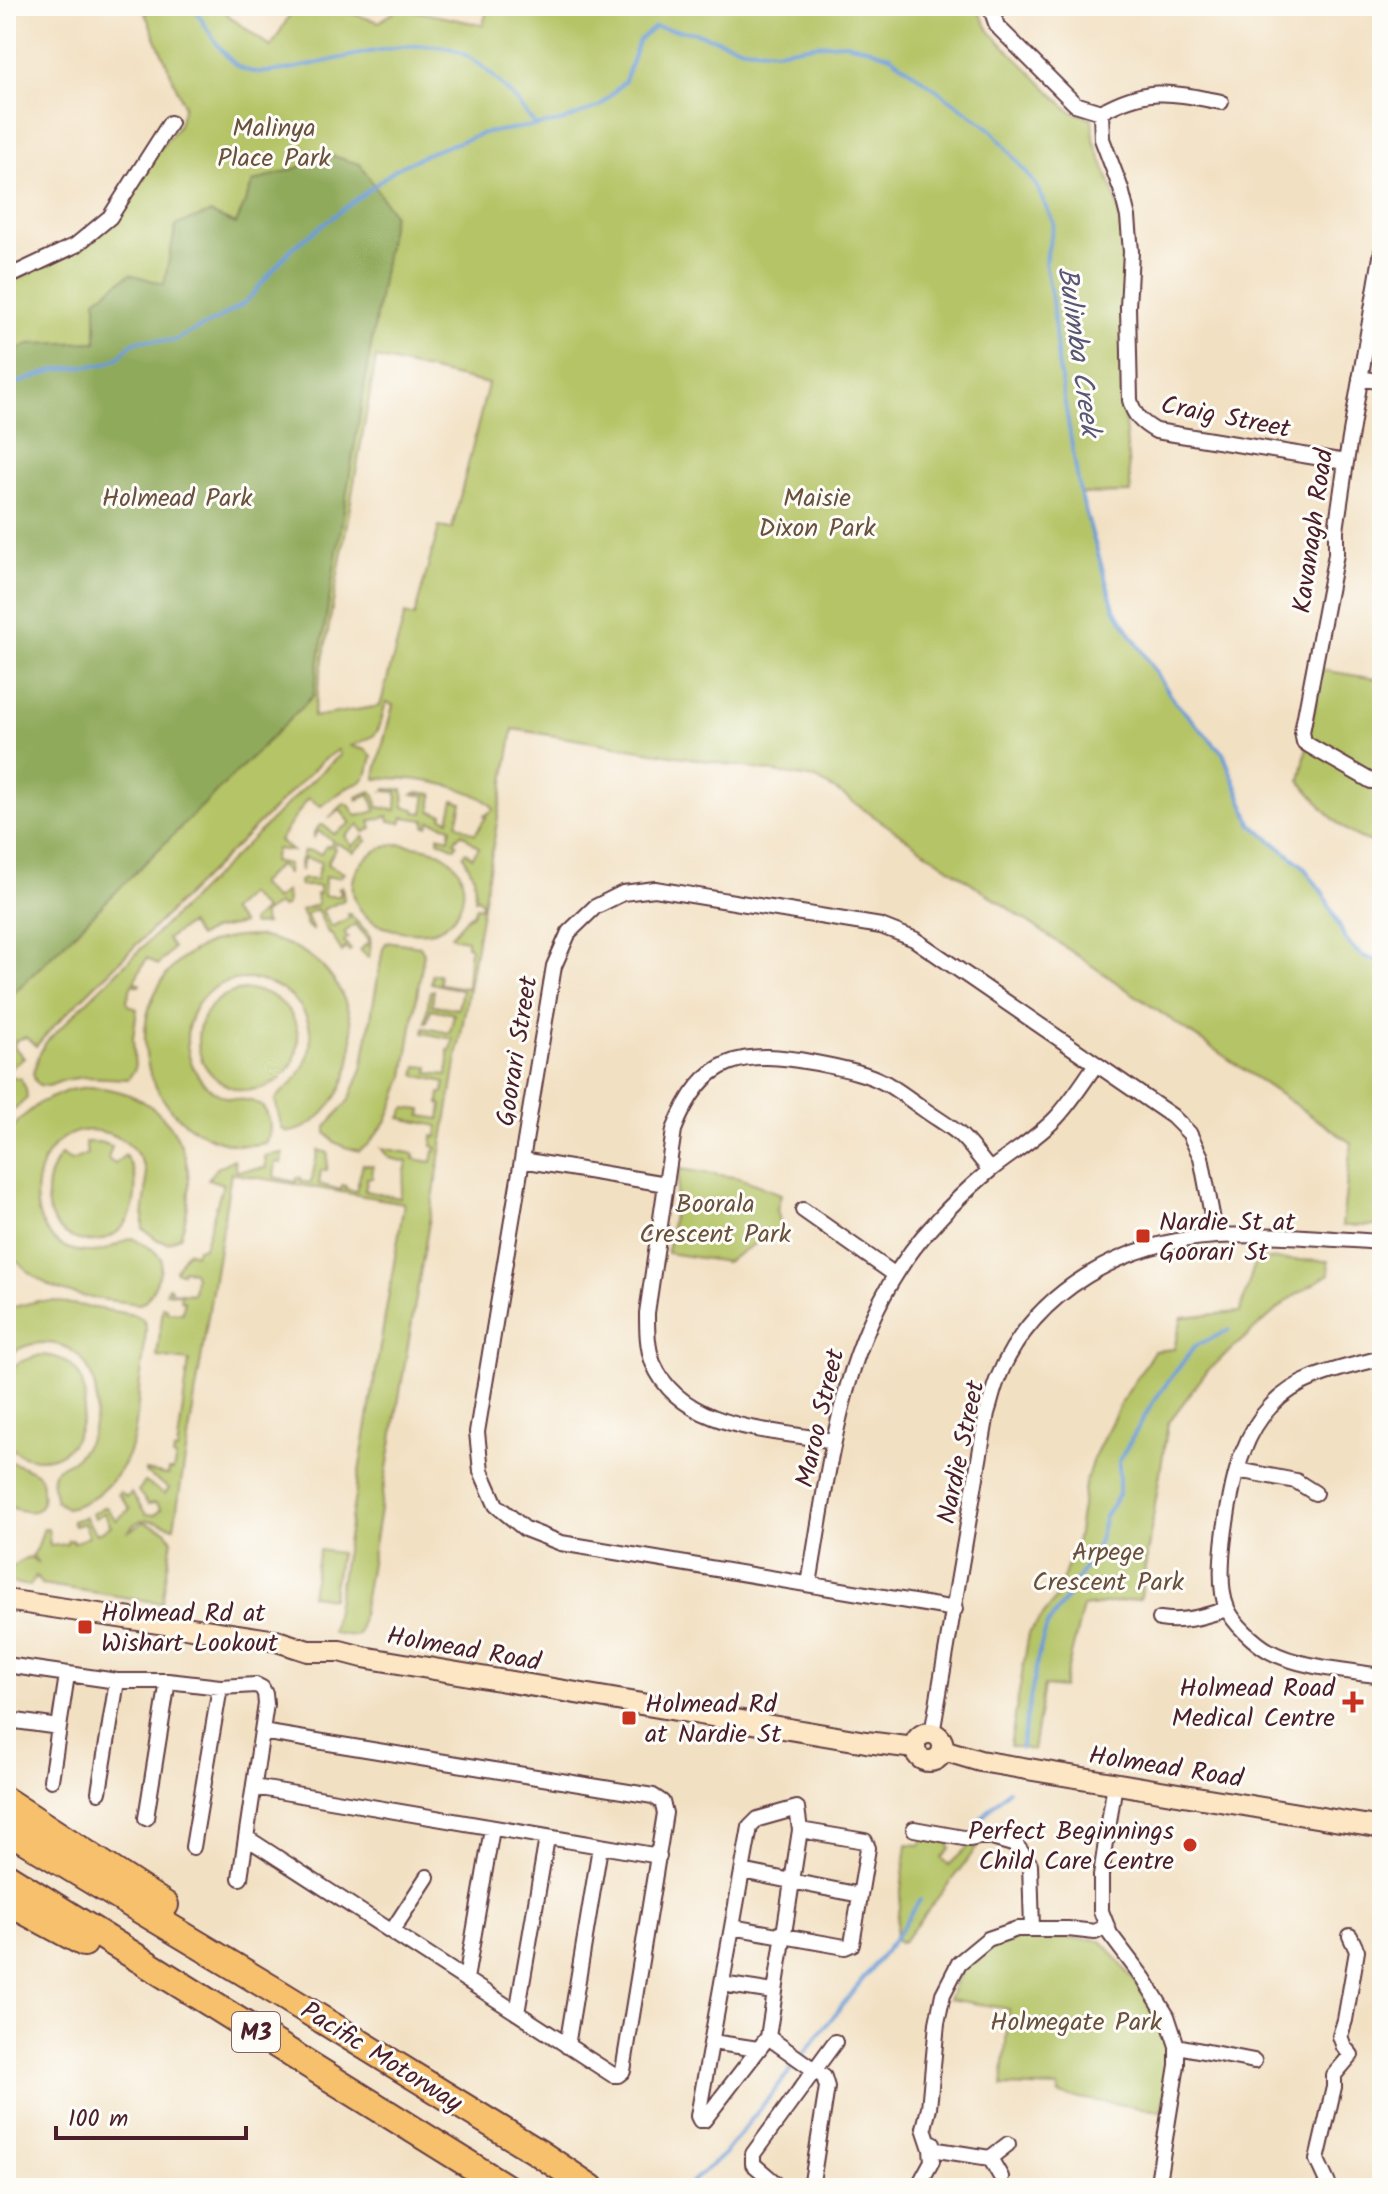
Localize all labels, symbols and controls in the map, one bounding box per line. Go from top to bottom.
park label: Malinya Place Park [217,108,332,180]
water label: Bulimba Creek [1043,264,1112,443]
street label: Craig Street [1157,385,1295,451]
street label: Kavanagh Road [1282,445,1346,616]
park label: Holmead Park [102,478,253,520]
park label: Maisie Dixon Park [758,478,876,550]
street label: Goorari Street [485,972,551,1129]
park label: Boorala Crescent Park [639,1184,792,1256]
place label: Nardie St at Goorari St [1159,1202,1296,1274]
marker: Nardie St at Goorari St [1134,1227,1152,1245]
street label: Maroo Street [785,1344,858,1492]
street label: Nardie Street [926,1376,998,1528]
park label: Arpege Crescent Park [1032,1532,1185,1604]
place label: Holmead Rd at Wishart Lookout [101,1593,279,1665]
street label: Holmead Road [383,1616,545,1684]
marker: Holmead Rd at Wishart Lookout [76,1618,94,1636]
place label: Holmead Road Medical Centre [1172,1668,1336,1740]
place label: Holmead Rd at Nardie St [645,1684,782,1756]
marker: Holmead Road Medical Centre [1342,1691,1364,1713]
marker: Holmead Rd at Nardie St [620,1709,638,1727]
street label: Holmead Road [1086,1735,1247,1801]
place label: Perfect Beginnings Child Care Centre [968,1811,1174,1883]
marker: Perfect Beginnings Child Care Centre [1181,1836,1199,1854]
street label: Pacific Motorway [292,1991,471,2125]
park label: Holmegate Park [990,2002,1163,2044]
road number: M3 [232,2012,280,2052]
scale bar [56,2090,246,2140]
text: 100 m [68,2100,128,2139]

